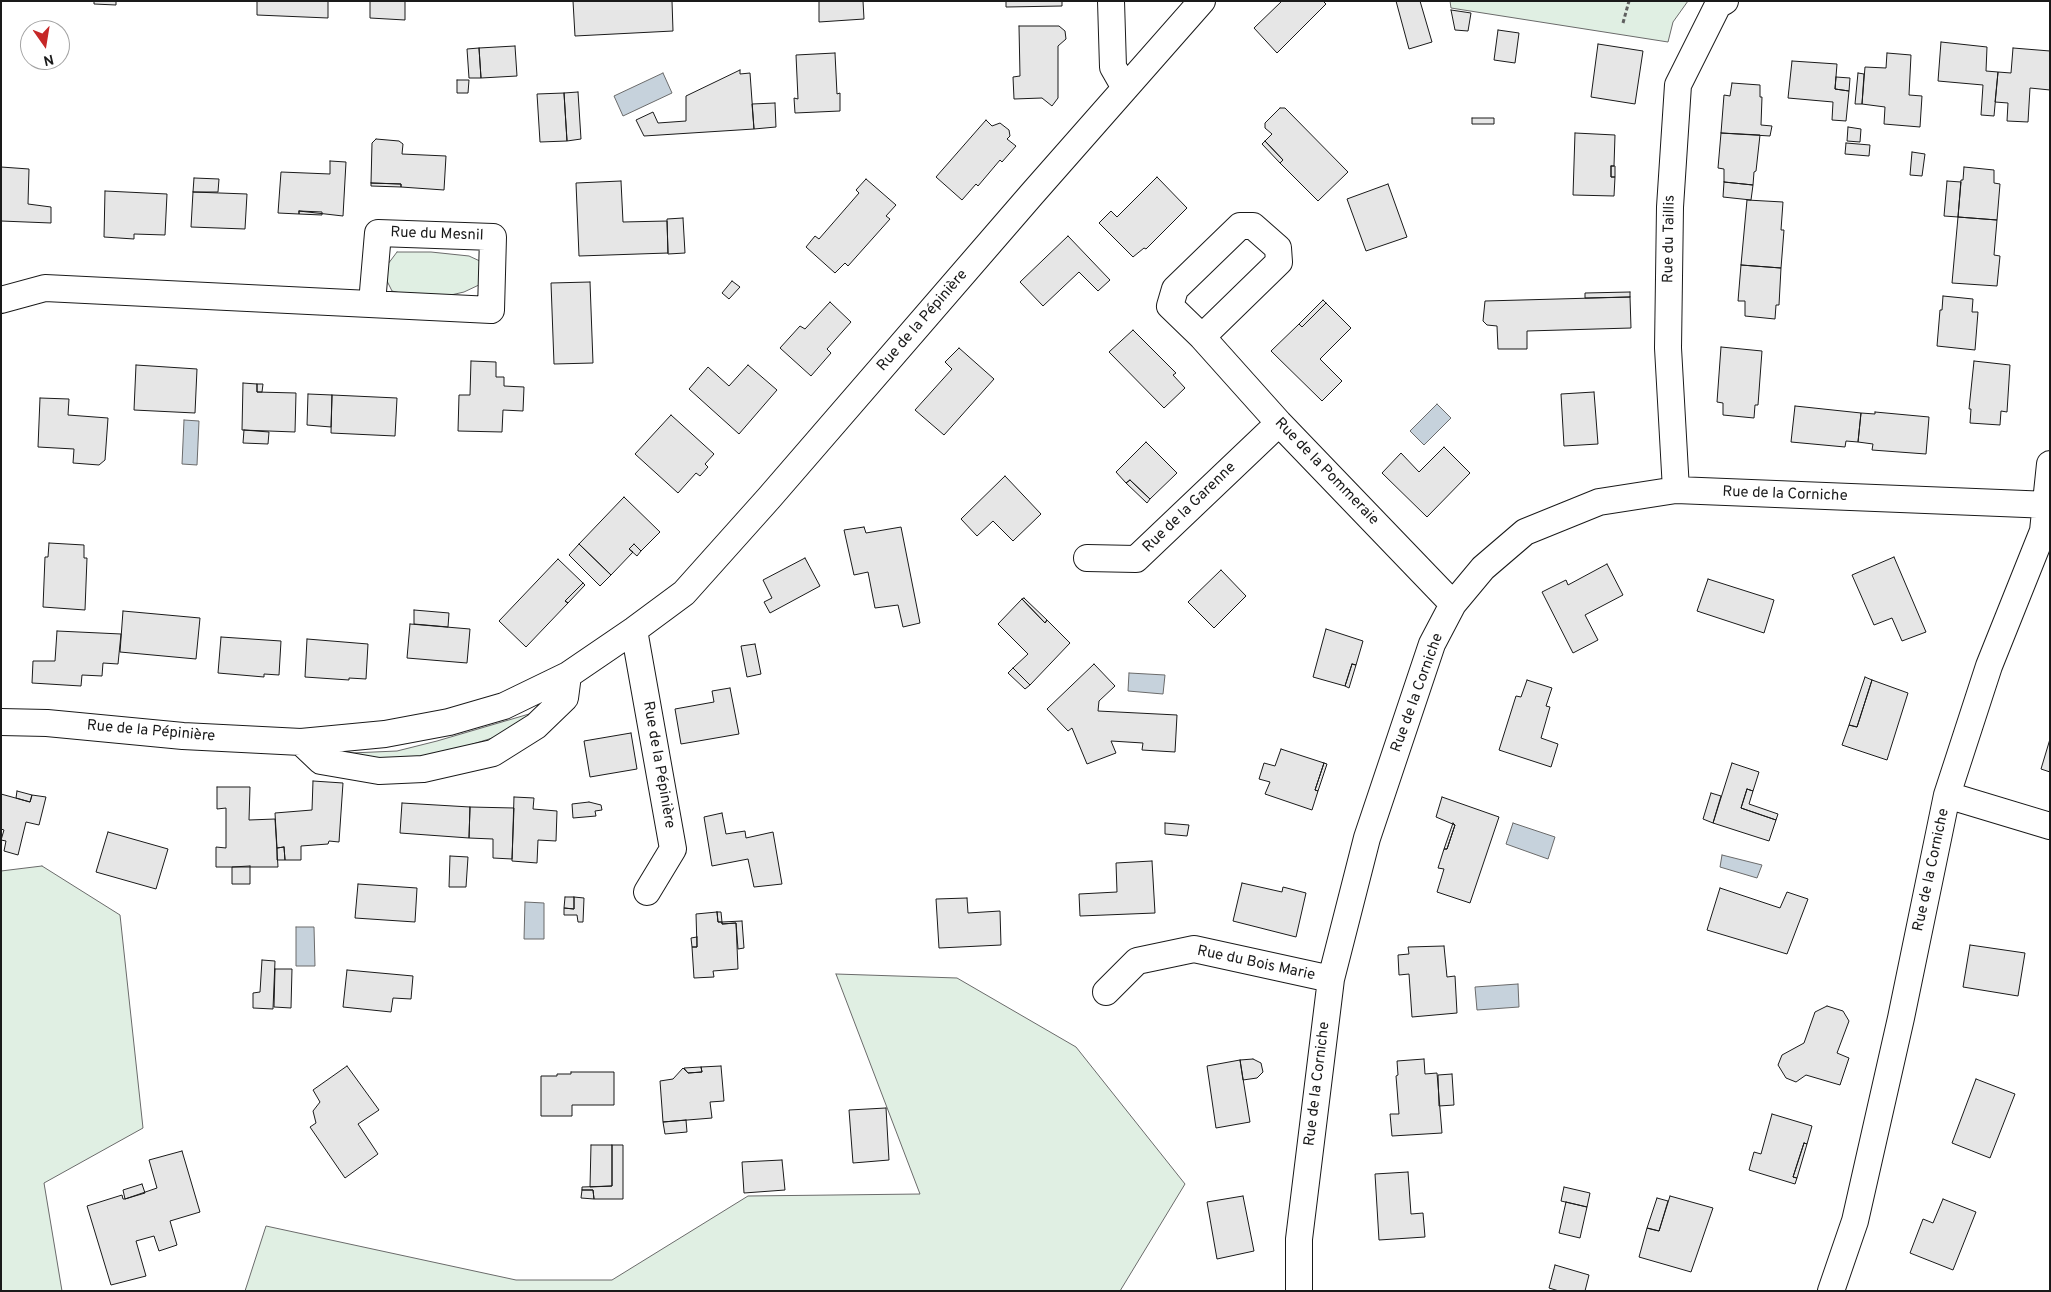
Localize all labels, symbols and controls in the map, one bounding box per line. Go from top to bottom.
north arrow [20,20,70,70]
text: N [41,50,55,69]
street label: Rue du Taillis [1660,195,1680,283]
street label: Rue du Mesnil [390,224,484,246]
street label: Rue de la Pépinière [874,266,972,376]
street label: Rue de la Pommeraie [1270,415,1382,529]
street label: Rue de la Garenne [1140,459,1240,557]
street label: Rue de la Corniche [1722,484,1848,506]
street label: Rue de la Corniche [1388,631,1448,755]
street label: Rue de la Pépinière [638,700,678,830]
street label: Rue de la Pépinière [86,717,216,747]
street label: Rue de la Corniche [1910,807,1954,933]
street label: Rue du Bois Marie [1195,943,1317,985]
street label: Rue de la Corniche [1301,1021,1335,1147]

